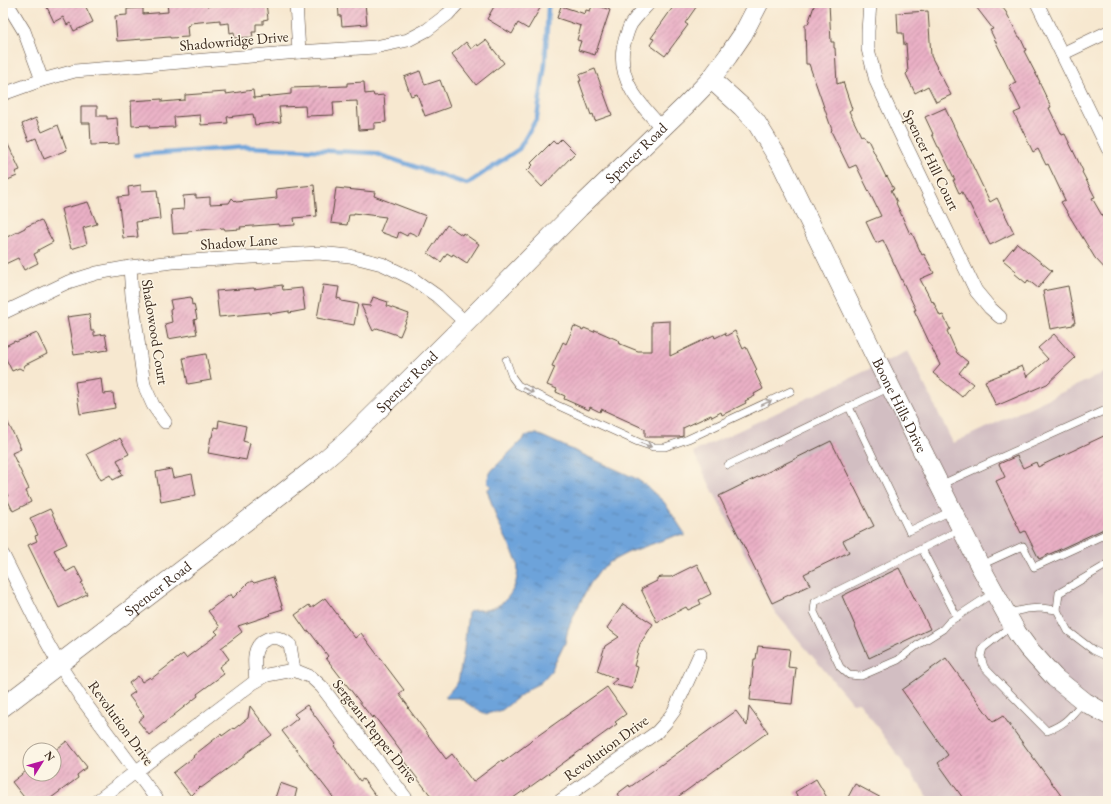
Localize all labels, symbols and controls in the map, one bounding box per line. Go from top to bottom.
street label: Shadowridge Drive [179,26,289,55]
street label: Spencer Hill Court [899,106,964,214]
street label: Spencer Road [600,118,671,187]
street label: Shadow Lane [200,229,278,254]
street label: Shadowood Court [138,278,173,386]
street label: Spencer Road [371,346,442,416]
street label: Boone Hills Drive [868,354,932,456]
one-way arrow [522,387,534,394]
one-way arrow [760,399,772,406]
one-way arrow [639,441,651,449]
street label: Spencer Road [120,556,195,620]
street label: Sergeant Pepper Drive [329,675,422,787]
street label: Revolution Drive [84,677,159,769]
street label: Revolution Drive [560,710,652,785]
north arrow [22,742,62,782]
text: N [42,748,58,764]

